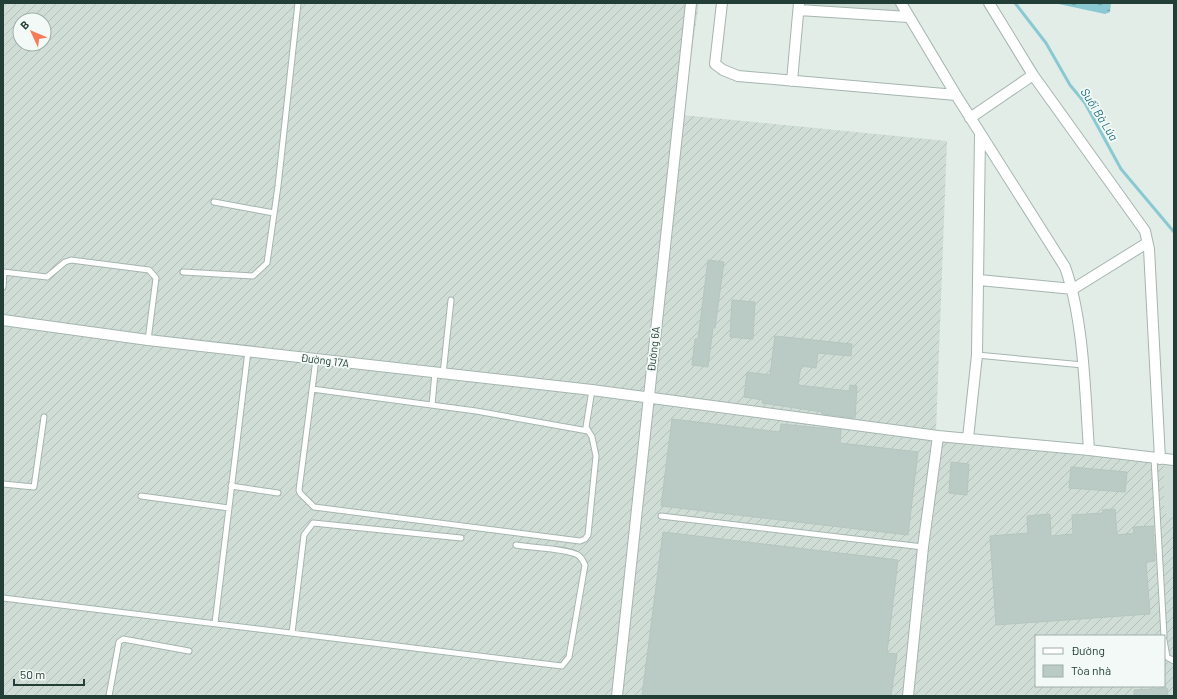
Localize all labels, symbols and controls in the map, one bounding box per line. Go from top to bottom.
north arrow [12,12,52,52]
text: B [17,18,32,32]
water label: Suối Bà Lúa [1078,85,1122,143]
street label: Đường 6A [644,325,662,372]
street label: Đường 17A [300,351,350,369]
legend [1035,635,1165,687]
text: Đường [1071,643,1105,657]
scale bar [14,661,84,687]
text: Tòa nhà [1071,663,1111,677]
text: 50 m [20,667,45,681]

